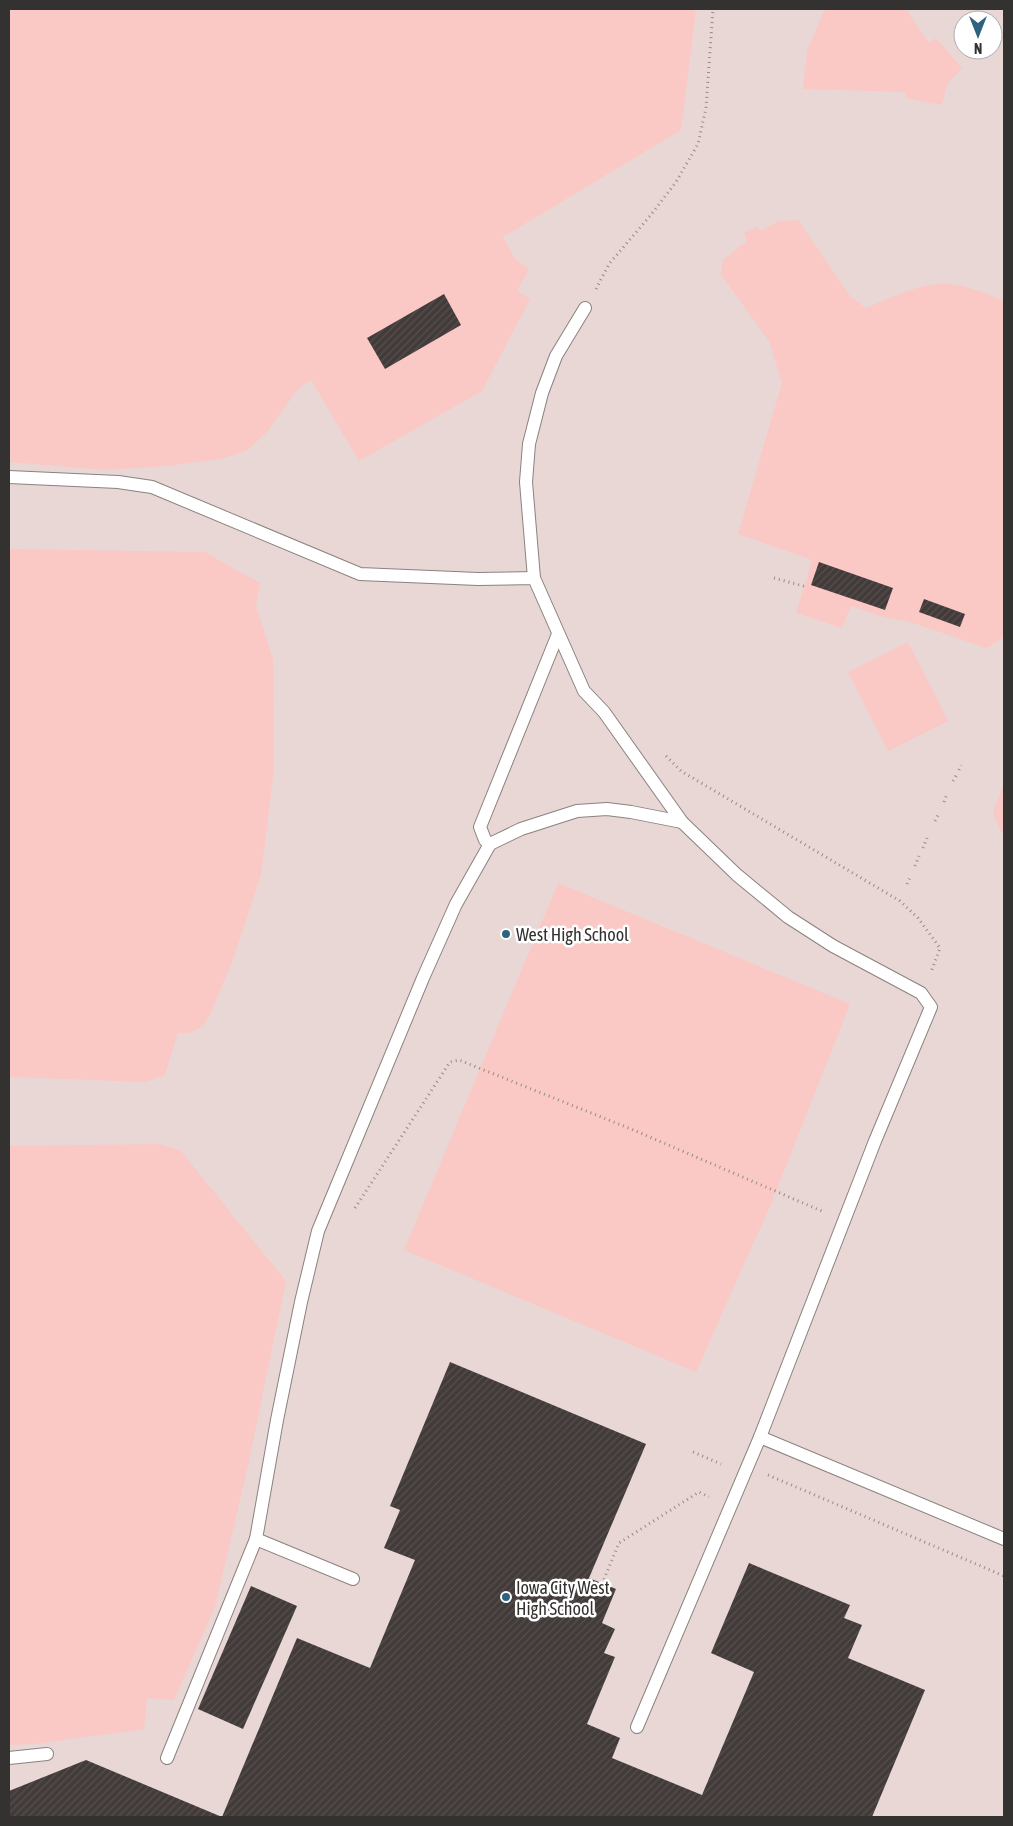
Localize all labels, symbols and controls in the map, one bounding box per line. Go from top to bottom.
north arrow [953,10,1003,60]
text: N [974,40,982,56]
place label: West High School [516,924,629,945]
marker: West High School [500,928,512,940]
place label: Iowa City West High School [516,1577,610,1619]
marker: Iowa City West High School [500,1591,512,1603]

